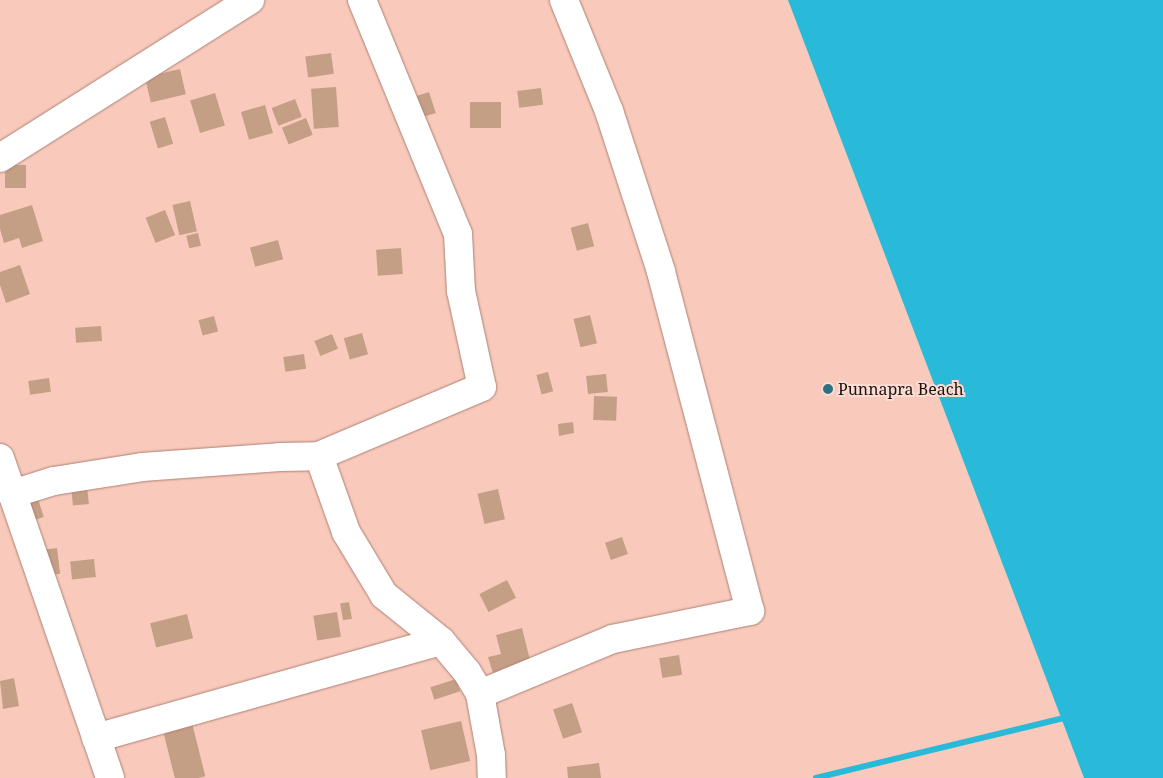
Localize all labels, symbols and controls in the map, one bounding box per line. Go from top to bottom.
place label: Punnapra Beach [838,379,964,399]
marker: Punnapra Beach [822,383,834,395]

